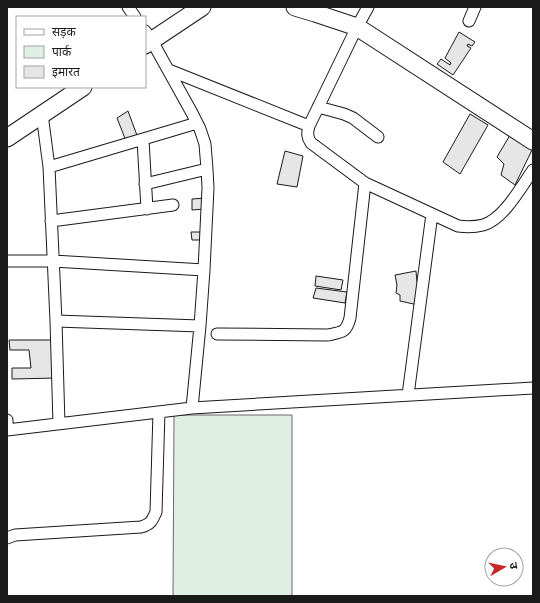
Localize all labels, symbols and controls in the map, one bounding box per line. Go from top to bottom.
legend [16,16,146,88]
text: सड़क [52,24,77,39]
text: पार्क [52,44,72,59]
text: इमारत [52,64,81,79]
north arrow [484,547,524,587]
text: उ [506,561,521,570]

